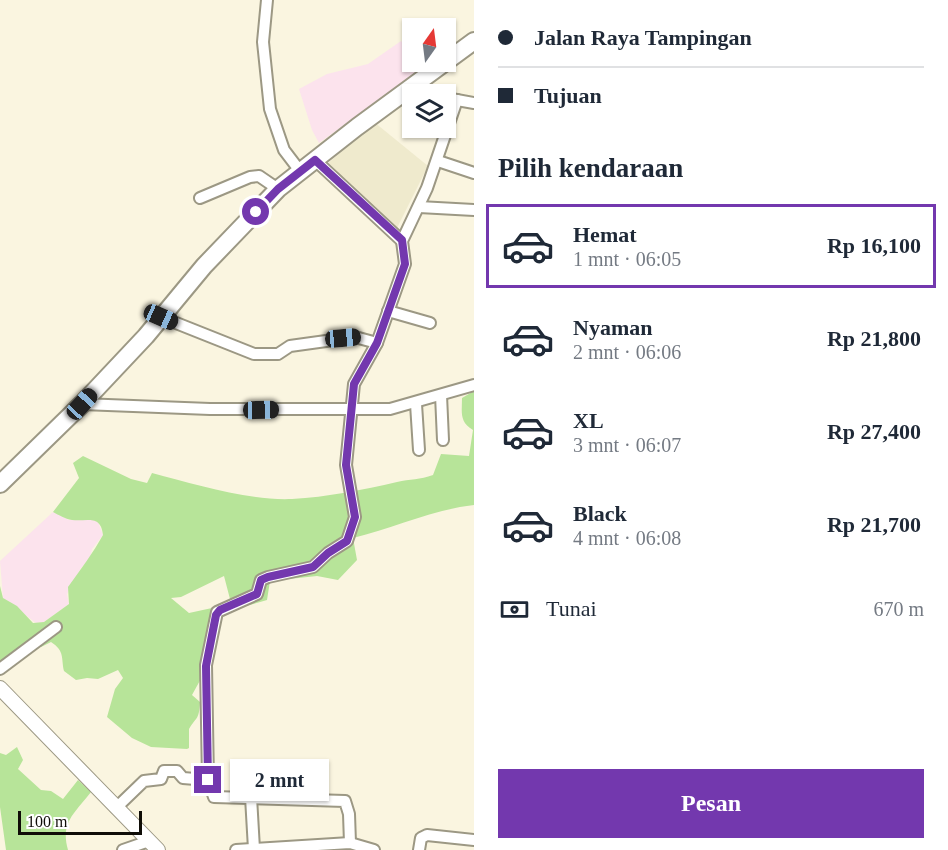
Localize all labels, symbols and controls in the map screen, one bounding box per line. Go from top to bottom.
north arrow [402,18,456,72]
map controls [402,18,456,138]
text: Jalan Raya Tampingan [534,25,752,50]
text: Tujuan [534,83,602,108]
button: layers [402,84,456,138]
text: Pilih kendaraan [498,153,683,183]
route start [242,198,269,225]
icon: car [501,219,555,273]
text: Hemat [573,222,637,247]
text: Rp 16,100 [827,233,921,258]
text: 1 mnt · 06:05 [573,248,681,270]
car [141,301,181,333]
icon: car [501,312,555,366]
text: Nyaman [573,315,652,340]
text: Rp 21,800 [827,326,921,351]
car [324,327,362,349]
text: 2 mnt · 06:06 [573,341,681,363]
car [63,385,101,423]
car [243,401,279,419]
icon: car [501,405,555,459]
text: XL [573,408,604,433]
text: Rp 27,400 [827,419,921,444]
text: 3 mnt · 06:07 [573,434,681,456]
icon: car [501,498,555,552]
text: Black [573,501,627,526]
text: Rp 21,700 [827,512,921,537]
text: 4 mnt · 06:08 [573,527,681,549]
icon: cash [498,593,531,626]
text: Tunai [546,596,597,621]
text: 670 m [873,598,924,620]
callout: 2 mnt [229,759,328,801]
route end [194,766,221,793]
text: 2 mnt [255,769,304,791]
button: Pesan [498,769,924,838]
scale bar [18,808,142,836]
text: 100 m [27,813,67,830]

